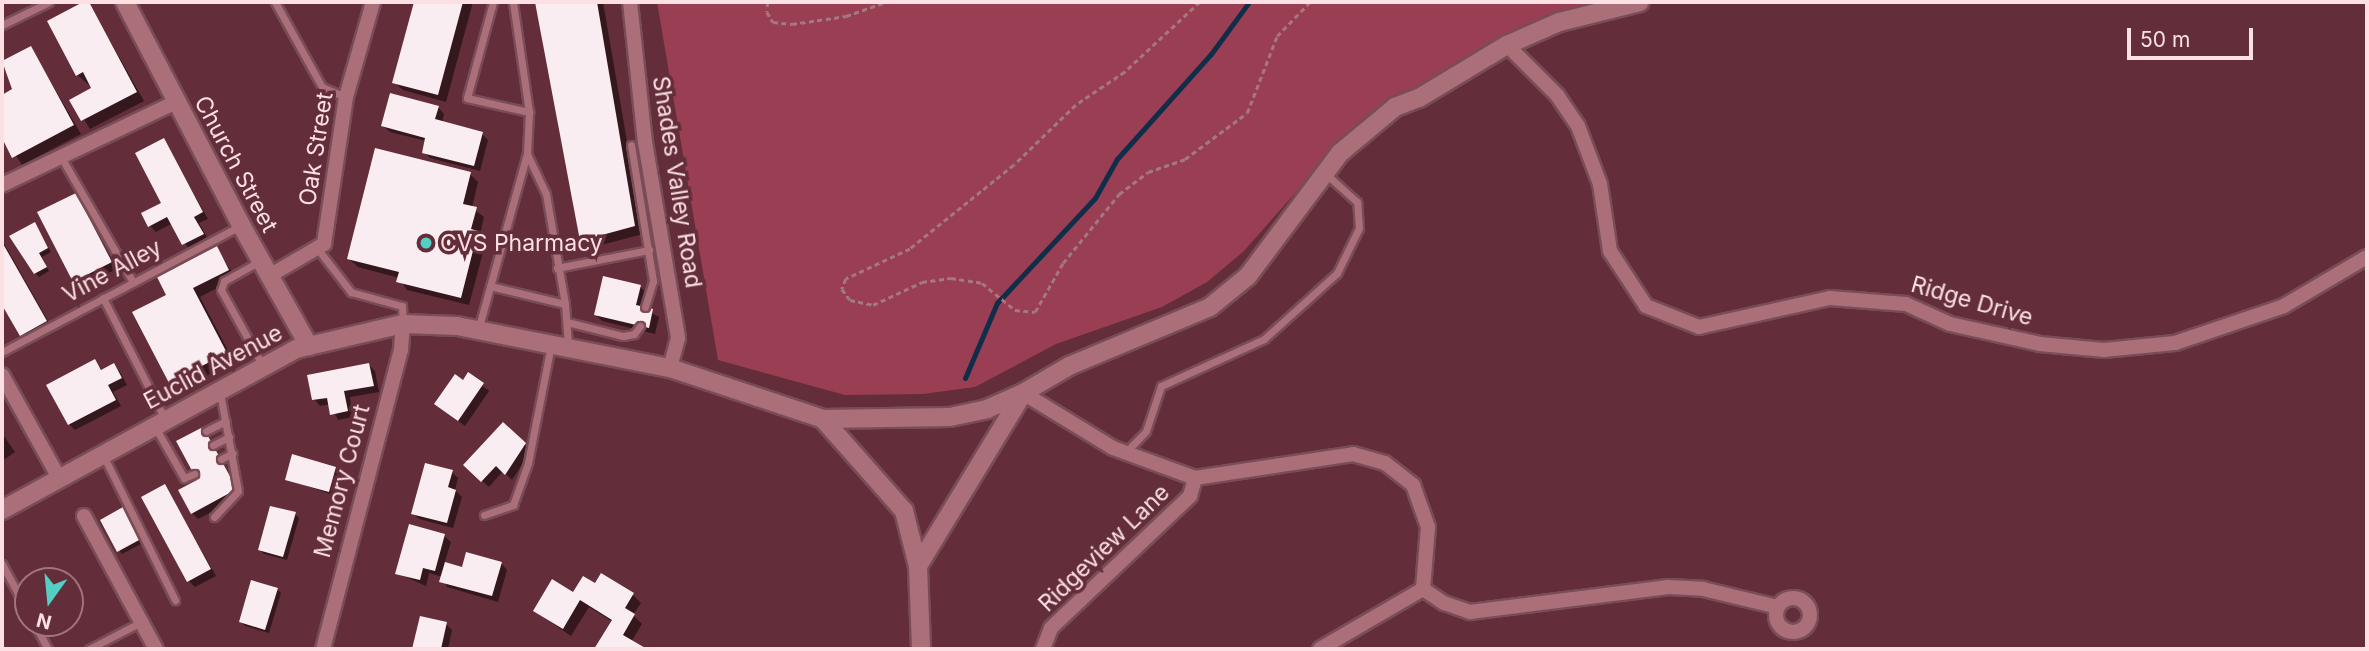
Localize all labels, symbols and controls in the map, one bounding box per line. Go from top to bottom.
scale bar [2131,14,2257,58]
text: 50 m [2140,27,2190,52]
street label: Shades Valley Road [647,74,707,290]
street label: Oak Street [293,90,339,208]
street label: Church Street [189,91,283,237]
place label: CVS Pharmacy [440,229,603,257]
street label: Vine Alley [58,234,166,308]
marker: CVS Pharmacy [418,235,434,251]
street label: Ridge Drive [1908,270,2036,332]
street label: Euclid Avenue [139,319,287,415]
street label: Memory Court [308,401,376,561]
street label: Ridgeview Lane [1033,479,1175,617]
north arrow [14,567,84,637]
text: N [34,608,54,634]

